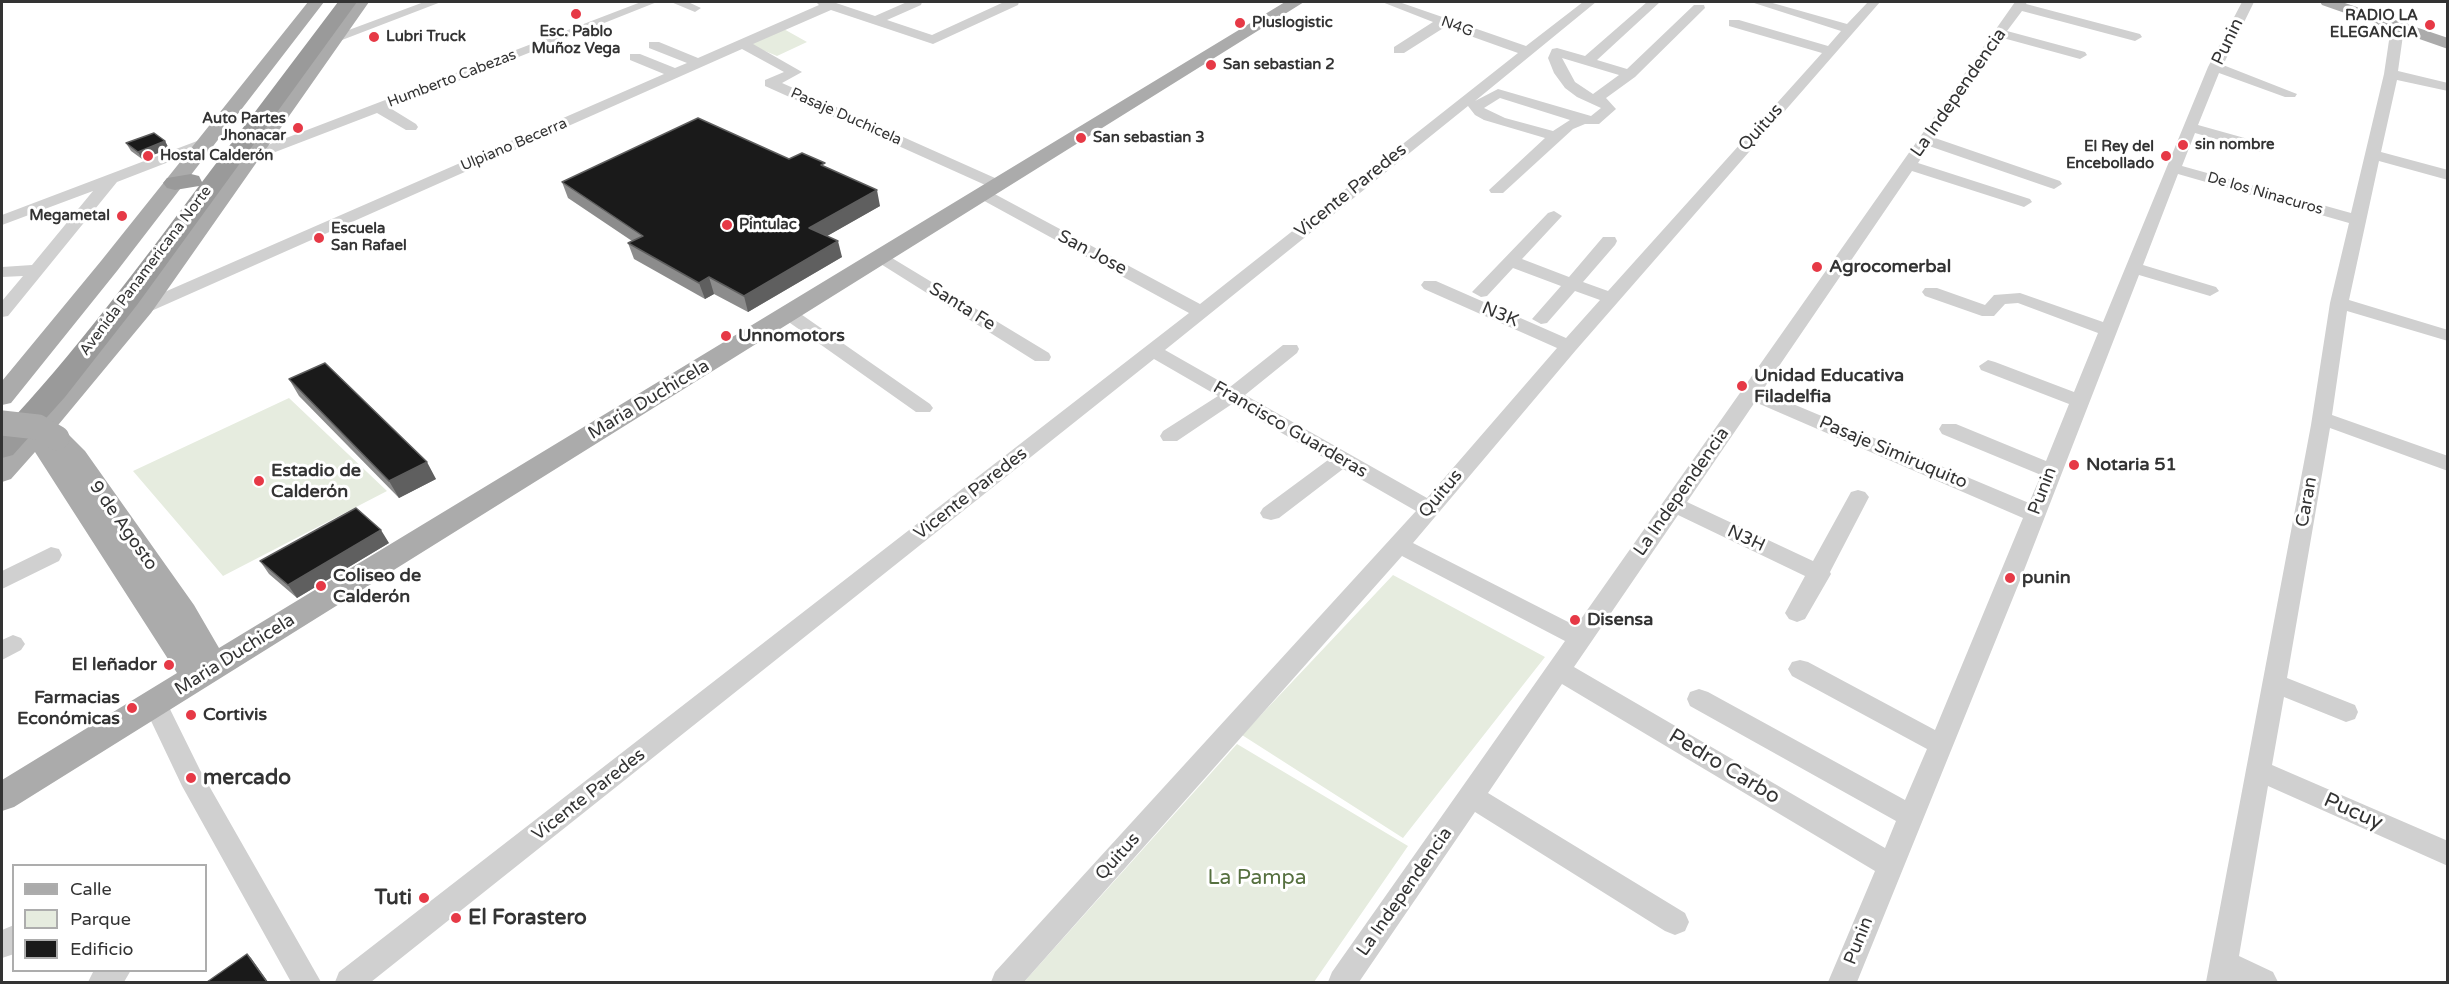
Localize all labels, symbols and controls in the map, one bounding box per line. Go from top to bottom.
marker: Esc. Pablo Muñoz Vega [569,7,583,21]
place label: RADIO LA ELEGANCIA [2330,7,2418,42]
street label: N4G [1439,13,1475,41]
place label: Pluslogistic [1252,14,1333,32]
street label: Punin [2207,15,2249,69]
marker: Pluslogistic [1233,16,1247,30]
marker: RADIO LA ELEGANCIA [2423,18,2437,32]
place label: Esc. Pablo Muñoz Vega [531,23,621,58]
street label: La Independencia [1907,25,2011,161]
place label: Lubri Truck [386,28,466,46]
marker: Lubri Truck [367,30,381,44]
street label: Humberto Cabezas [385,46,519,112]
place label: San sebastian 2 [1223,56,1335,74]
marker: San sebastian 2 [1204,58,1218,72]
street label: Pasaje Duchicela [788,84,904,150]
street label: Quitus [1734,100,1788,156]
place label: Auto Partes Jhonacar [202,110,286,145]
street label: Ulpiano Becerra [458,114,570,176]
marker: Auto Partes Jhonacar [291,121,305,135]
place label: San sebastian 3 [1093,129,1205,147]
marker: San sebastian 3 [1074,131,1088,145]
place label: sin nombre [2195,136,2274,154]
place label: El Rey del Encebollado [2066,138,2154,173]
marker: sin nombre [2176,138,2190,152]
street label: Vicente Paredes [1291,139,1411,243]
place label: Hostal Calderón [160,147,273,165]
marker: Hostal Calderón [141,149,155,163]
marker: El Rey del Encebollado [2159,149,2173,163]
street label: De los Ninacuros [2205,169,2325,219]
street label: Avenida Panamericana Norte [76,183,216,359]
place label: Megametal [29,207,110,225]
marker: Megametal [115,209,129,223]
place label: Pintulac [739,216,797,234]
marker: Pintulac [720,218,734,232]
place label: Escuela San Rafael [331,220,407,255]
street label: San Jose [1054,226,1130,280]
marker: Escuela San Rafael [312,231,326,245]
place label: Agrocomerbal [1829,256,1951,278]
marker: Agrocomerbal [1810,260,1824,274]
street label: Santa Fe [925,278,999,336]
street label: N3K [1478,298,1522,332]
place label: Unnomotors [738,325,845,347]
marker: Unnomotors [719,329,733,343]
street label: Maria Duchicela [585,355,713,445]
place label: Unidad Educativa Filadelfia [1754,365,1904,407]
street label: Francisco Guarderas [1209,377,1371,483]
marker: Unidad Educativa Filadelfia [1735,379,1749,393]
street label: Pasaje Simiruquito [1816,412,1970,494]
street label: La Independencia [1630,424,1734,560]
street label: Vicente Paredes [910,443,1032,545]
place label: Notaria 51 [2086,454,2177,476]
marker: Notaria 51 [2067,458,2081,472]
place label: Estadio de Calderón [271,460,361,502]
street label: Punin [2024,464,2062,518]
street label: Quitus [1415,465,1467,523]
marker: Estadio de Calderón [252,474,266,488]
street label: Caran [2292,475,2322,529]
street label: 9 de Agosto [84,477,162,575]
street label: N3H [1724,521,1768,557]
place label: Coliseo de Calderón [333,565,421,608]
place label: punin [2022,567,2071,589]
marker: punin [2003,571,2017,585]
marker: Coliseo de Calderón [314,579,328,593]
street label: Maria Duchicela [171,609,299,701]
place label: Disensa [1587,609,1653,631]
marker: Disensa [1568,613,1582,627]
place label: El leñador [71,654,157,676]
marker: El leñador [162,658,176,672]
place label: Farmacias Económicas [17,687,120,730]
marker: Farmacias Económicas [125,701,139,715]
place label: Cortivis [203,704,267,726]
marker: Cortivis [184,708,198,722]
street label: Pedro Carbo [1664,724,1784,810]
street label: Vicente Paredes [528,744,650,846]
place label: mercado [203,765,291,791]
marker: mercado [184,771,198,785]
street label: Pucuy [2320,788,2386,836]
street label: La Independencia [1353,824,1457,960]
street label: Quitus [1091,829,1145,885]
legend [12,864,207,972]
park label: La Pampa [1207,865,1307,891]
text: Calle [70,878,112,900]
place label: Tuti [374,885,412,911]
marker: Tuti [417,891,431,905]
place label: El Forastero [468,905,587,931]
text: Parque [70,908,131,930]
marker: El Forastero [449,911,463,925]
street label: Punin [1840,914,1878,968]
text: Edificio [70,938,134,960]

